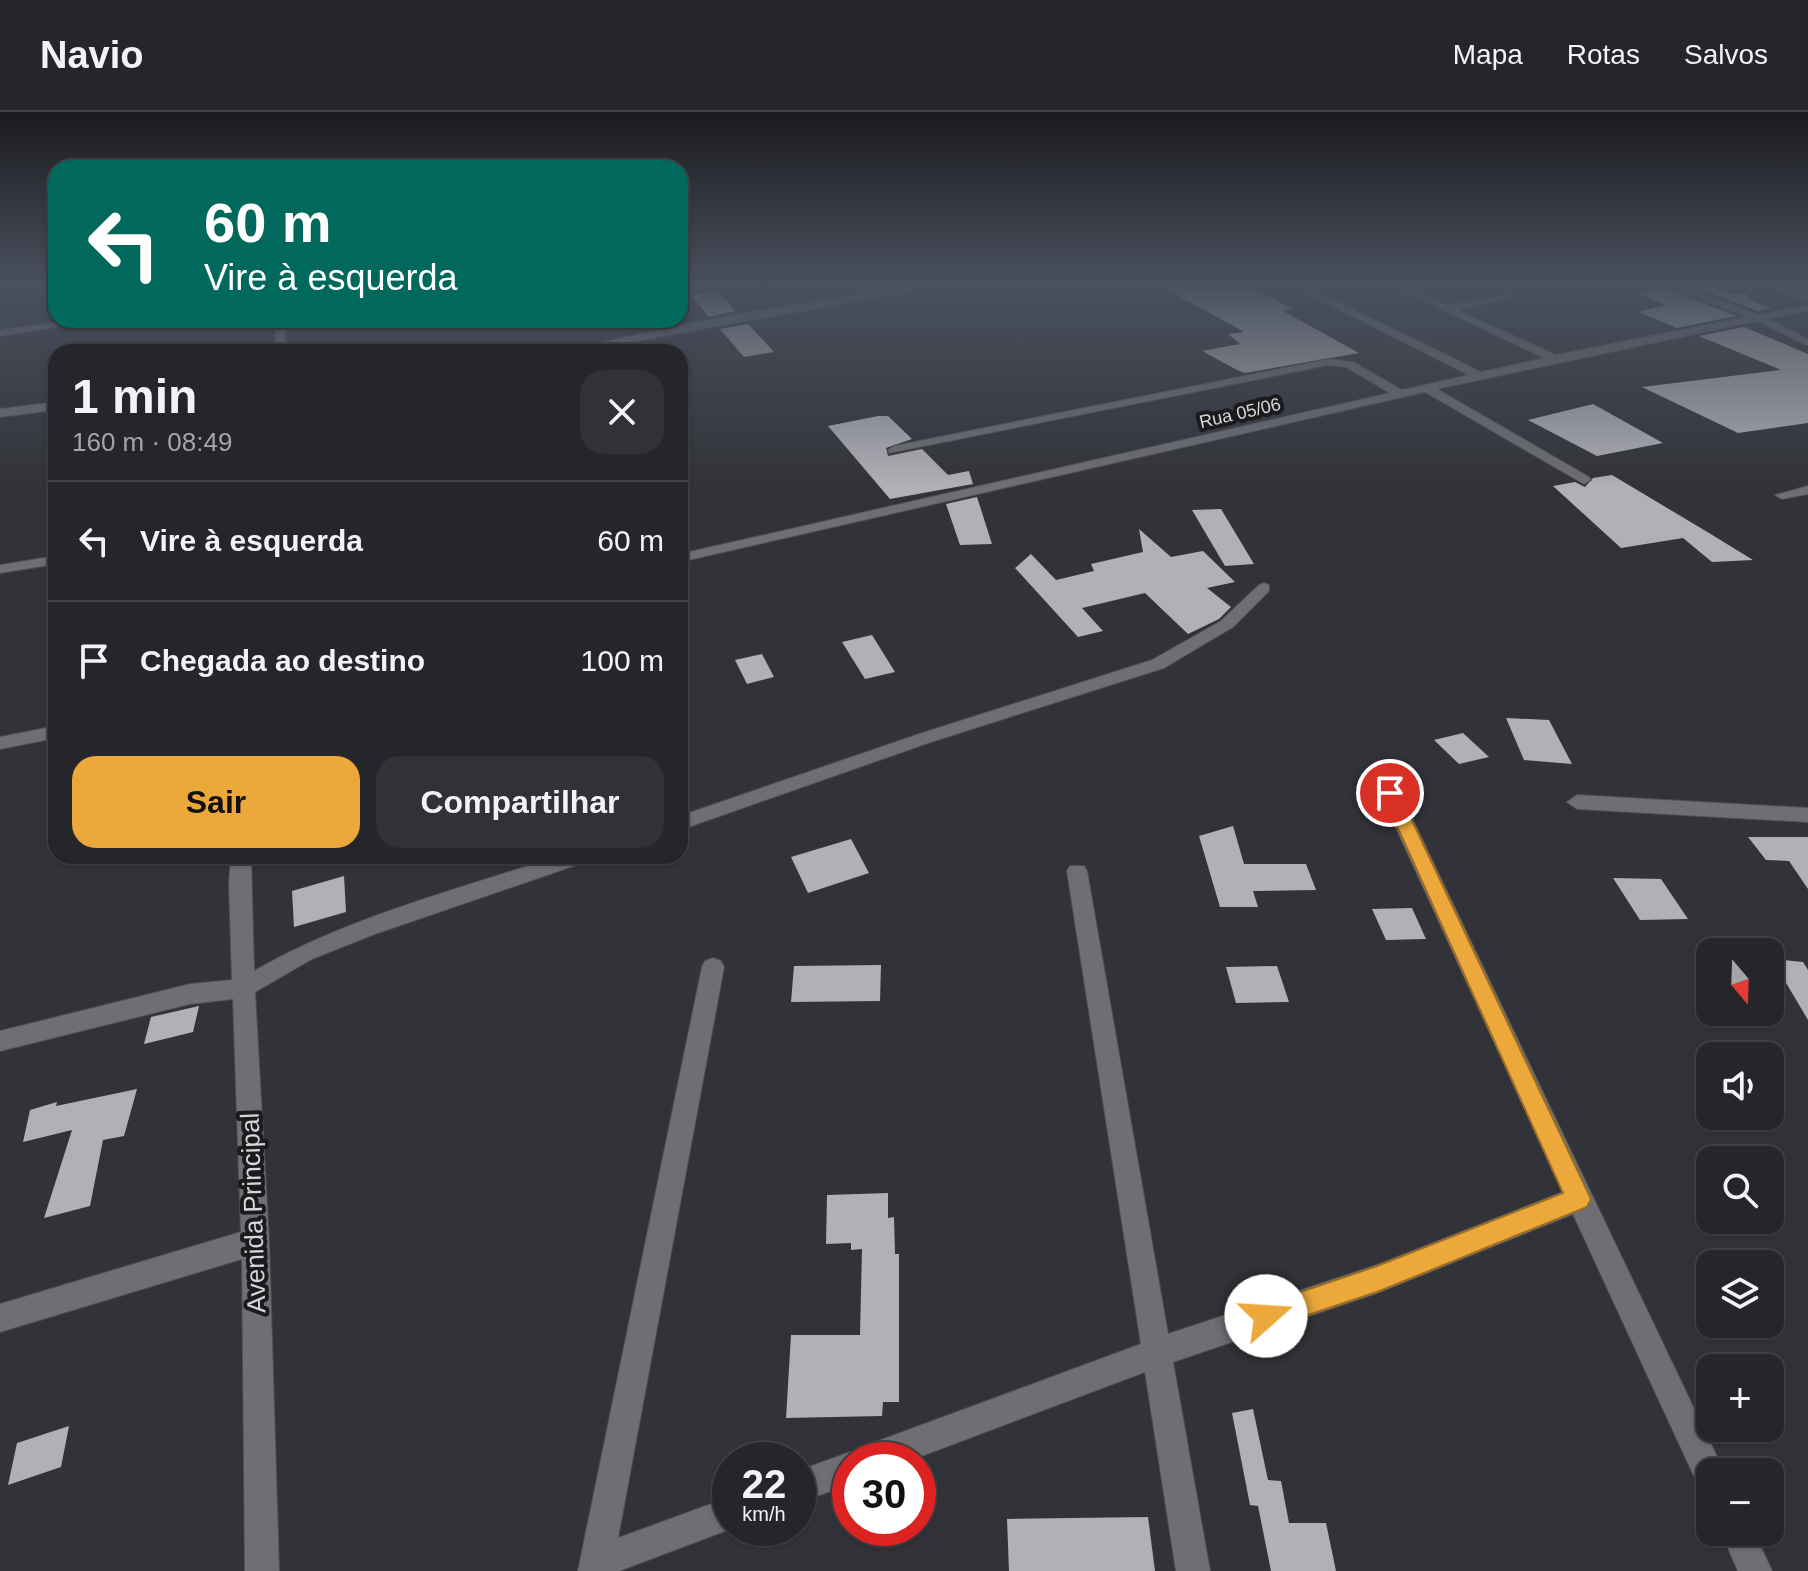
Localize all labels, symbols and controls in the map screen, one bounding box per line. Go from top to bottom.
text: Navio [40,34,143,76]
text: Mapa [1453,39,1523,70]
text: Rotas [1567,39,1640,70]
text: Salvos [1684,39,1768,70]
text: 60 m [204,191,332,254]
icon: left [72,192,176,296]
text: Vire à esquerda [204,257,458,298]
text: 1 min [72,370,197,423]
button: close [580,370,664,454]
street label: Rua 05/06 [1197,394,1283,432]
text: 160 m · 08:49 [72,427,232,457]
icon: left [72,519,116,563]
text: Vire à esquerda [140,524,363,557]
text: 60 m [597,524,664,557]
icon: arrive [72,639,116,683]
text: Chegada ao destino [140,644,425,677]
text: 100 m [581,644,664,677]
button: Sair [72,756,360,848]
button: Compartilhar [376,756,664,848]
pin [1356,759,1424,827]
icon: arrive [1368,771,1412,815]
north arrow [1696,938,1784,1026]
map controls [1696,938,1784,1546]
button: sound [1696,1042,1784,1130]
street label: Avenida Principal [235,1112,271,1314]
button: search [1696,1146,1784,1234]
button: layers [1696,1250,1784,1338]
position arrow [1224,1274,1308,1358]
button: + [1696,1354,1784,1442]
speed limit sign: 30 [832,1442,936,1546]
button: − [1696,1458,1784,1546]
text: 22 [742,1462,786,1506]
text: km/h [742,1503,786,1525]

